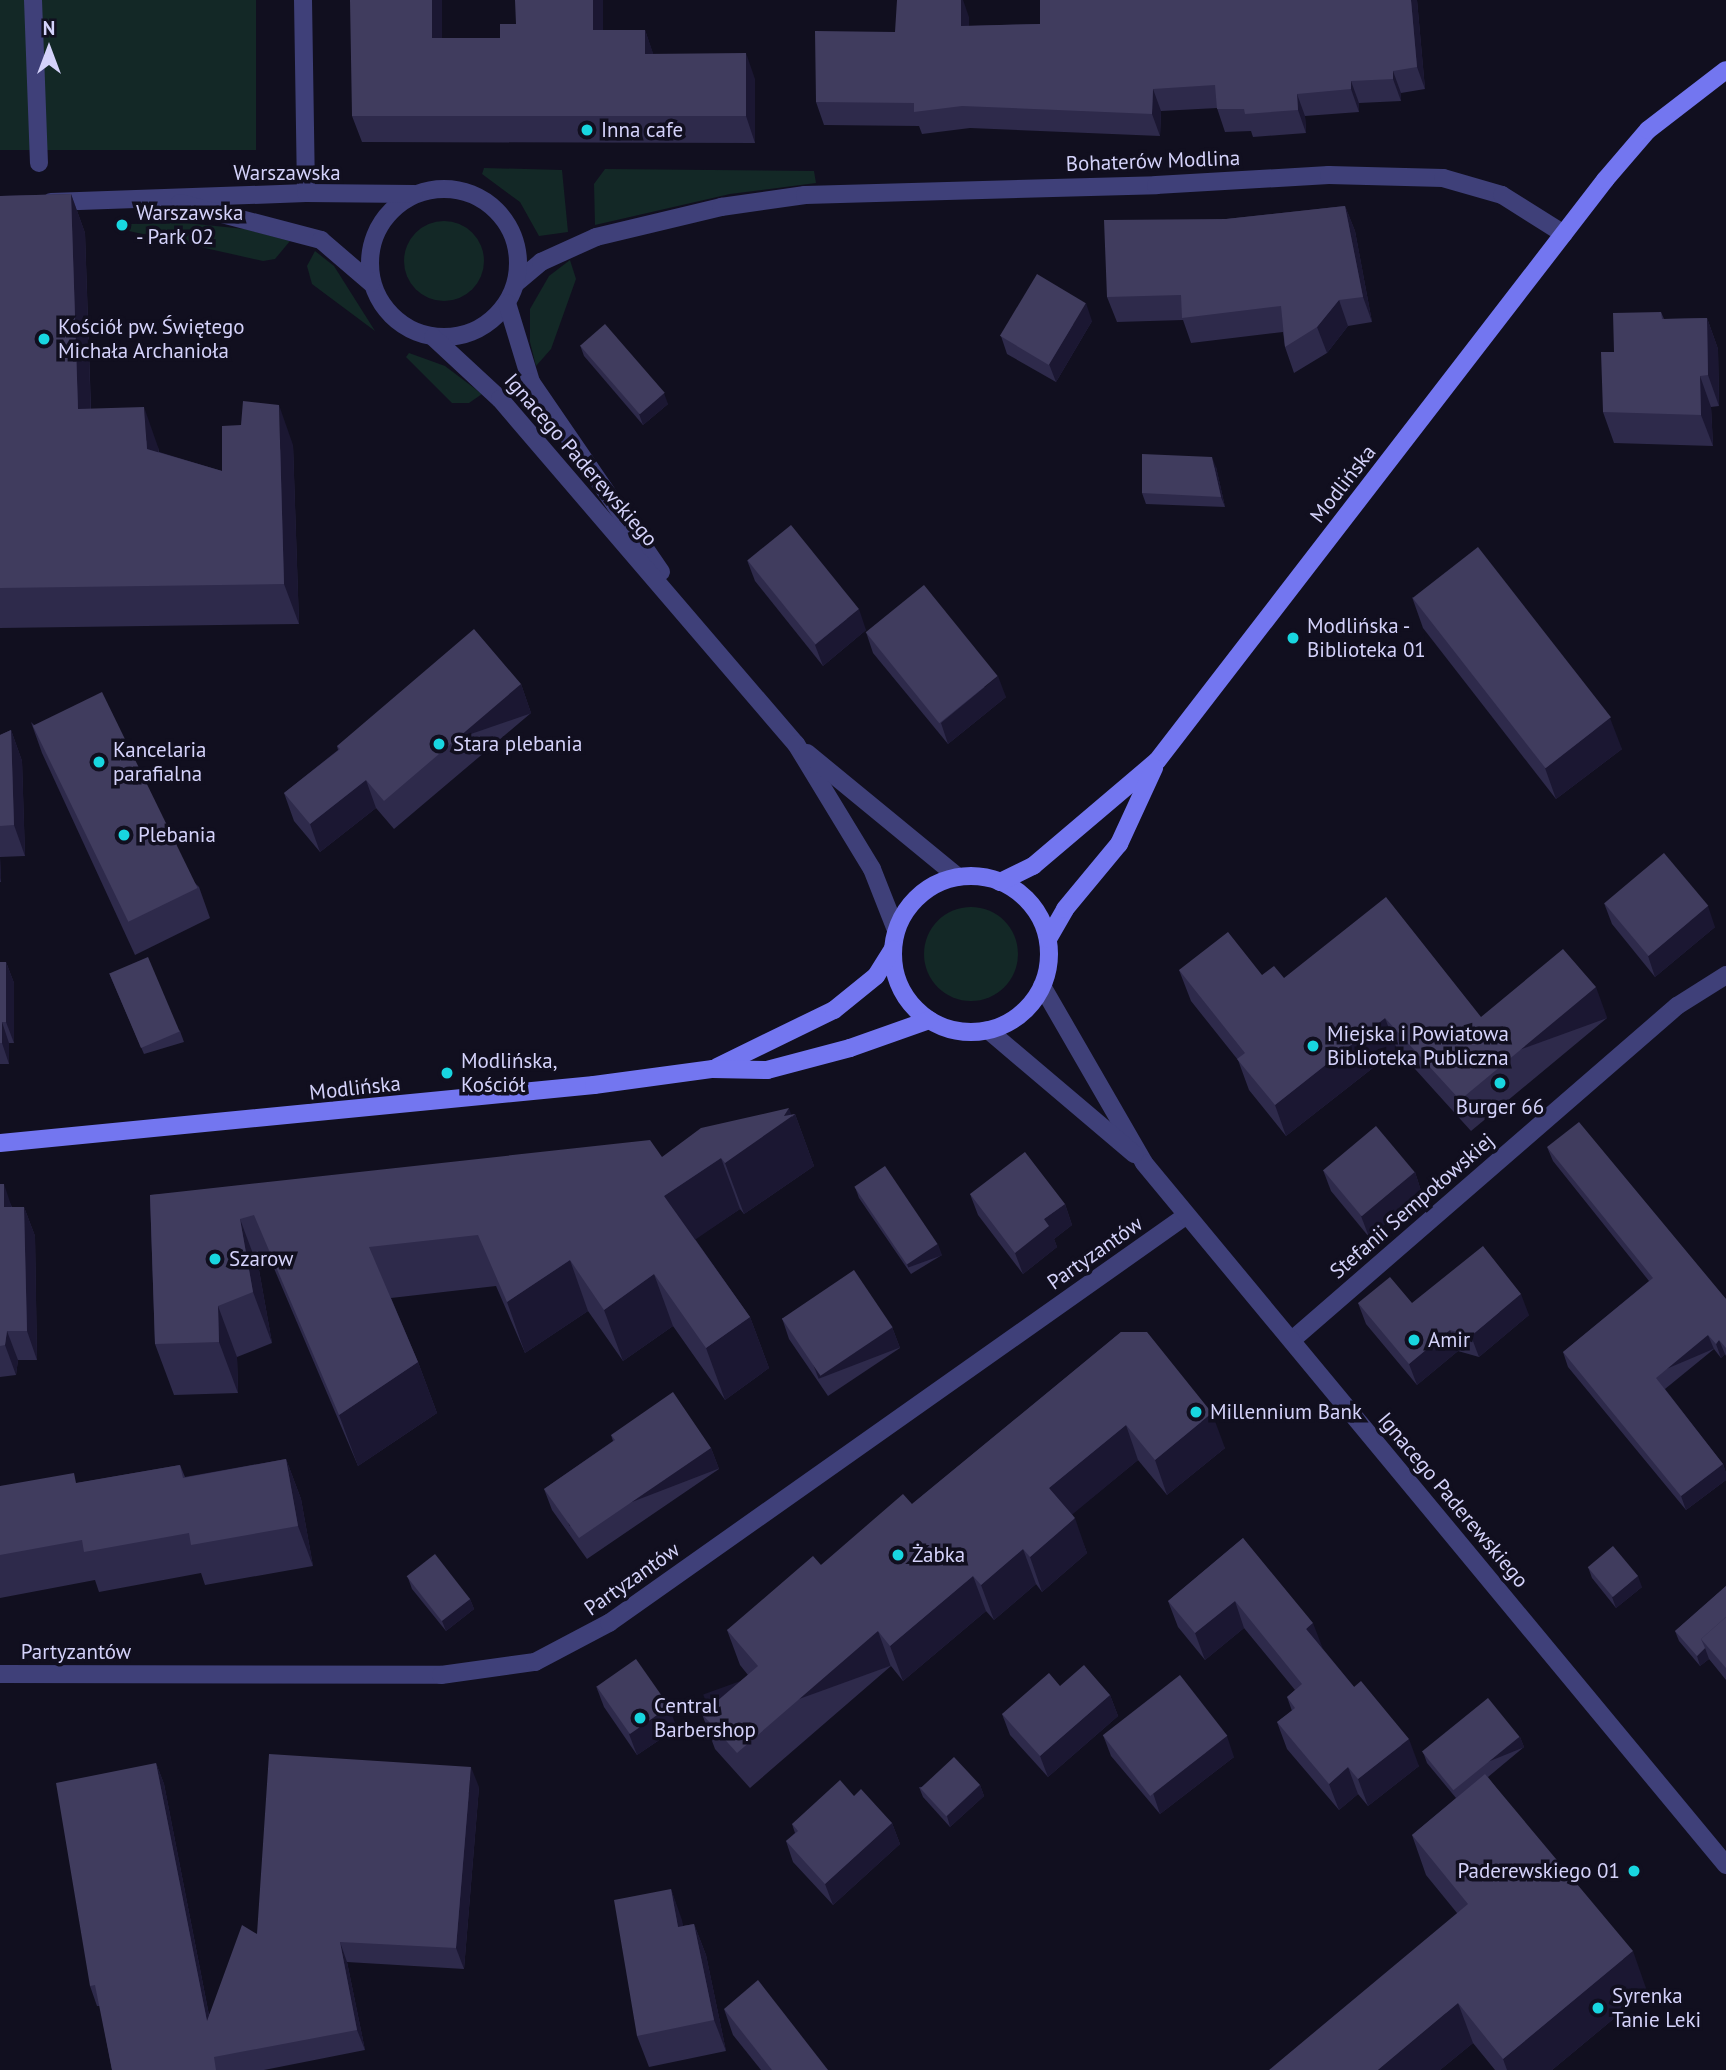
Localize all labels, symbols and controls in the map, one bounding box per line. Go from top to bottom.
north arrow [14,14,84,84]
text: N [43,16,55,40]
place label: Inna cafe [601,117,683,143]
marker: Inna cafe [579,122,595,138]
street label: Bohaterów Modlina [1065,145,1241,177]
street label: Warszawska [233,160,341,186]
place label: Warszawska - Park 02 [136,200,243,250]
marker: Warszawska - Park 02 [114,217,130,233]
place label: Kościół pw. Świętego Michała Archanioła [58,314,246,364]
marker: Kościół pw. Świętego Michała Archanioła [36,331,52,347]
street label: Ignacego Paderewskiego [499,368,663,552]
street label: Modlińska [1305,440,1381,528]
place label: Modlińska - Biblioteka 01 [1307,613,1426,663]
marker: Modlińska - Biblioteka 01 [1285,630,1301,646]
place label: Stara plebania [453,731,582,757]
marker: Stara plebania [431,736,447,752]
place label: Kancelaria parafialna [113,737,207,787]
marker: Kancelaria parafialna [91,754,107,770]
place label: Plebania [138,822,216,848]
marker: Plebania [116,827,132,843]
place label: Miejska i Powiatowa Biblioteka Publiczna [1327,1021,1509,1071]
marker: Miejska i Powiatowa Biblioteka Publiczna [1305,1038,1321,1054]
place label: Modlińska, Kościół [461,1048,557,1098]
marker: Modlińska, Kościół [439,1065,455,1081]
street label: Modlińska [308,1071,402,1105]
marker: Burger 66 [1492,1075,1508,1091]
place label: Burger 66 [1456,1094,1544,1120]
street label: Stefanii Sempołowskiej [1325,1128,1499,1284]
street label: Partyzantów [1043,1211,1147,1295]
place label: Szarow [229,1246,294,1272]
marker: Szarow [207,1251,223,1267]
place label: Amir [1428,1327,1470,1353]
marker: Amir [1406,1332,1422,1348]
place label: Millennium Bank [1210,1399,1362,1425]
marker: Millennium Bank [1188,1404,1204,1420]
street label: Ignacego Paderewskiego [1372,1407,1534,1593]
street label: Partyzantów [580,1537,684,1621]
place label: Żabka [912,1542,965,1568]
marker: Żabka [890,1547,906,1563]
street label: Partyzantów [21,1639,131,1665]
place label: Central Barbershop [654,1693,756,1743]
marker: Central Barbershop [632,1710,648,1726]
place label: Paderewskiego 01 [1458,1858,1620,1884]
marker: Paderewskiego 01 [1626,1863,1642,1879]
place label: Syrenka Tanie Leki [1612,1983,1701,2033]
marker: Syrenka Tanie Leki [1590,2000,1606,2016]

